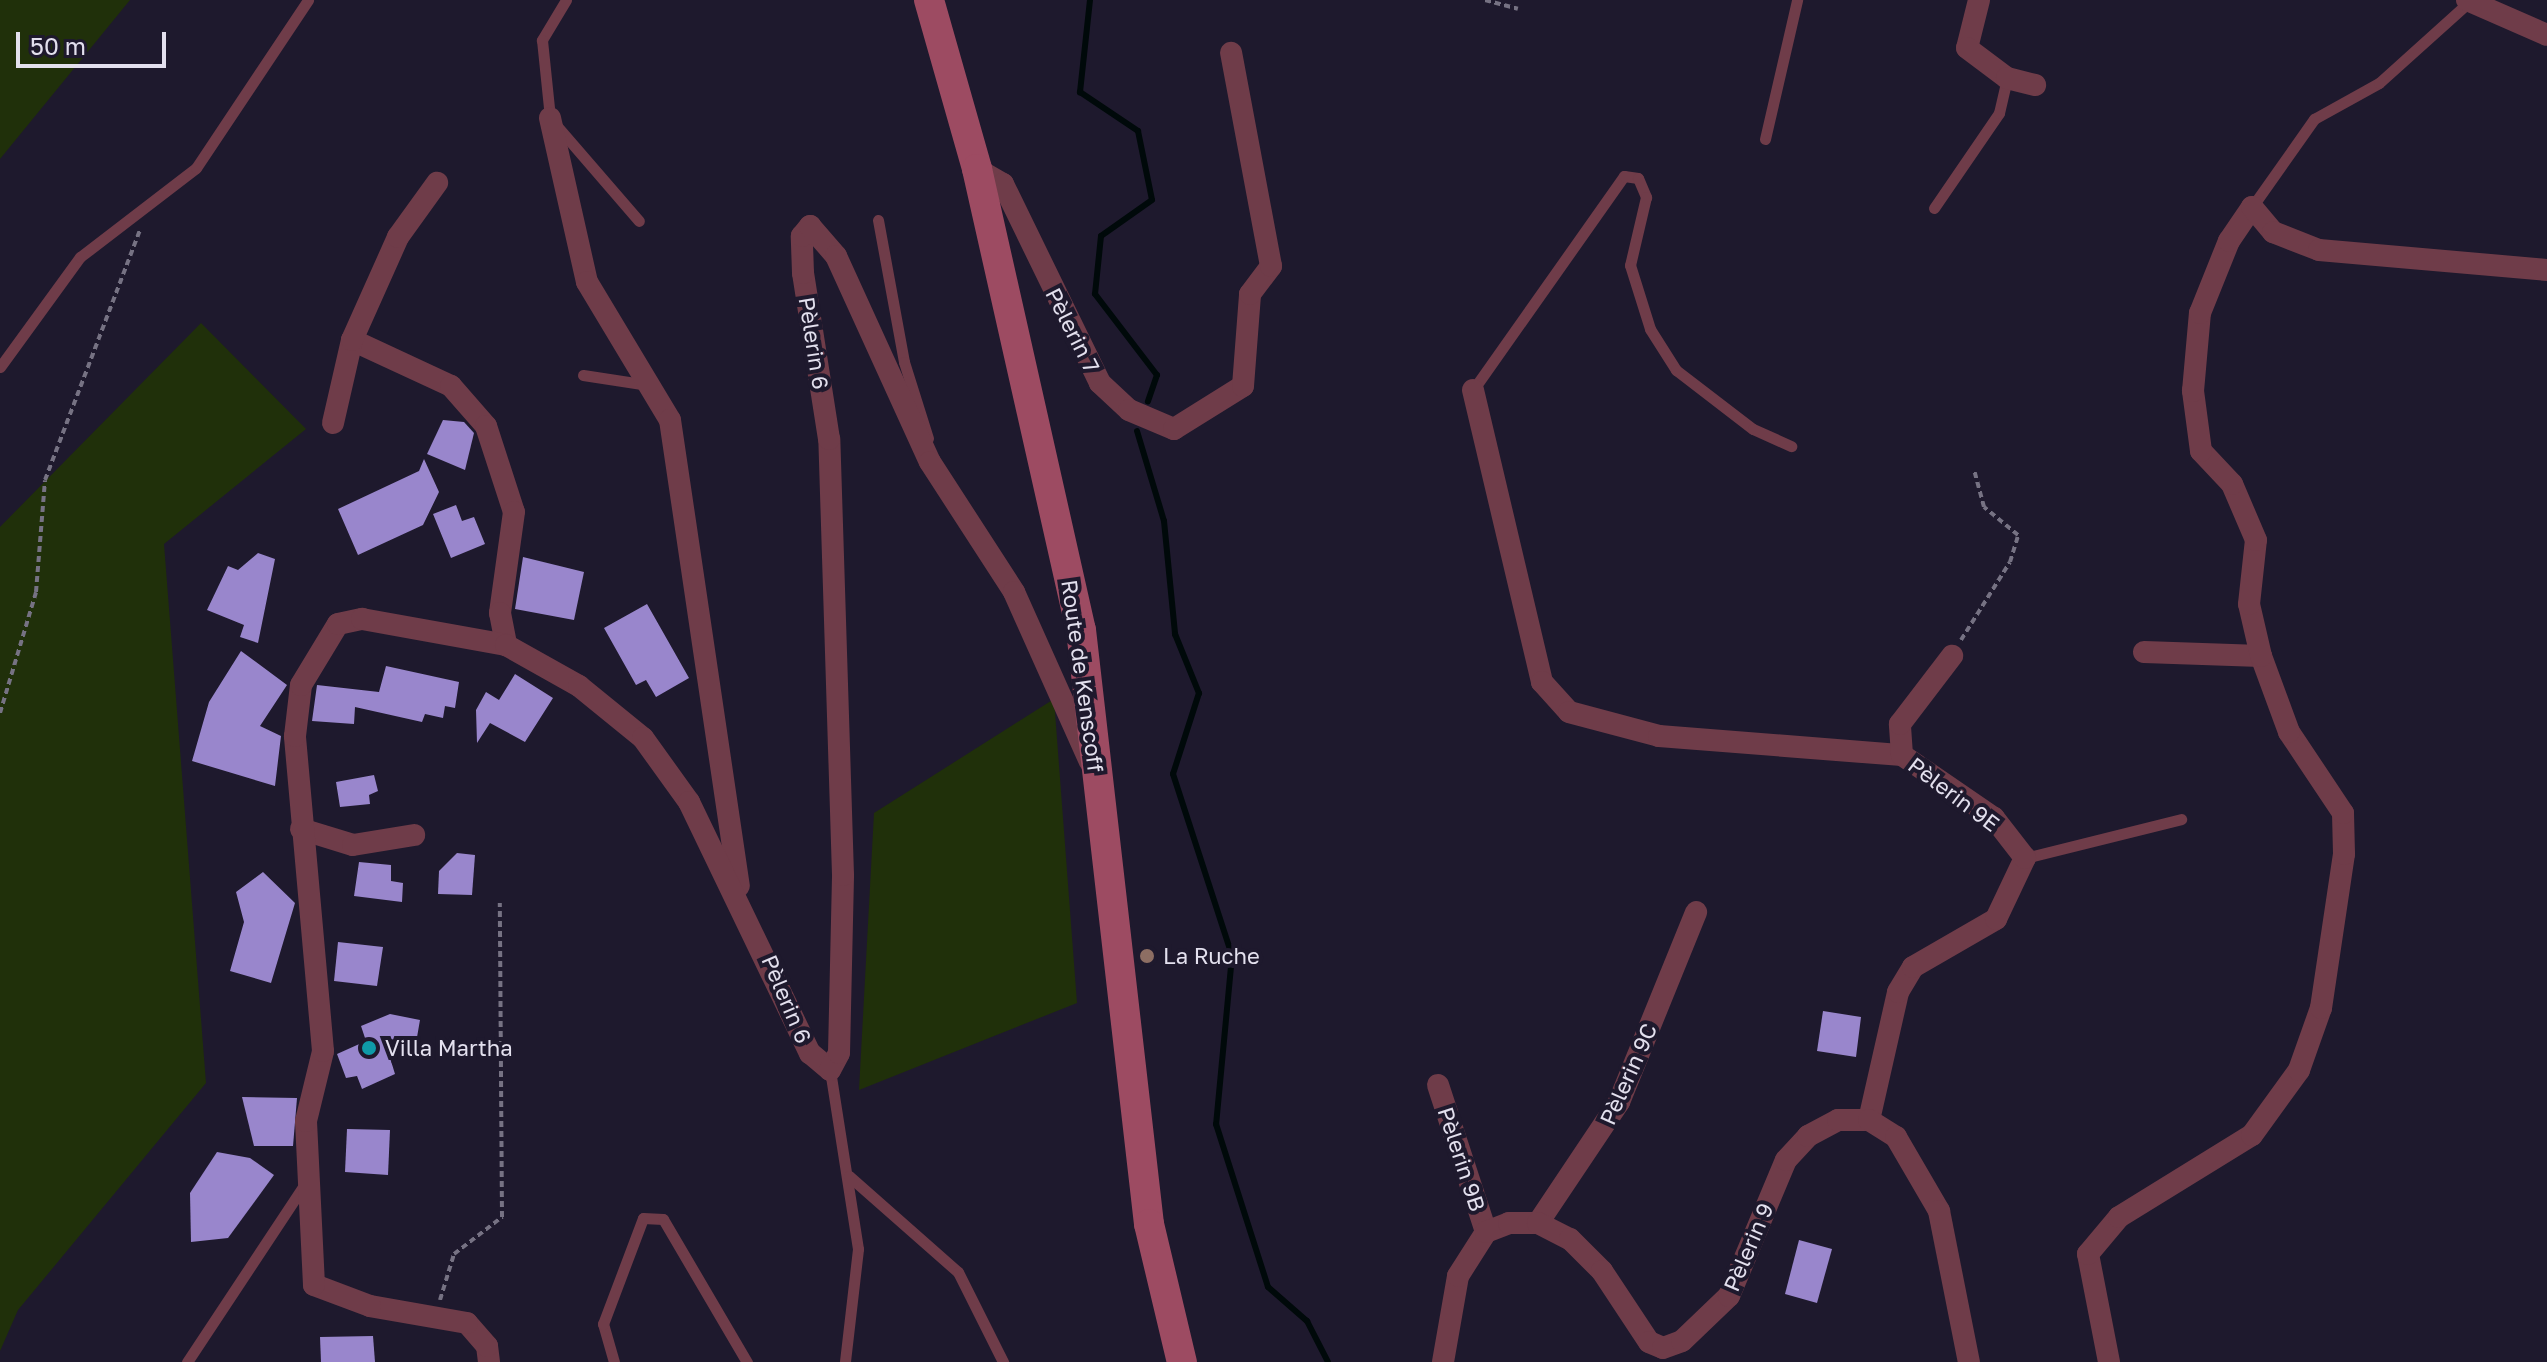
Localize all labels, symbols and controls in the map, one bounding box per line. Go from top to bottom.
scale bar [20,16,170,66]
text: 50 m [30,31,86,60]
street label: Pèlerin 7 [1040,283,1106,377]
street label: Pèlerin 6 [794,295,834,391]
street label: Route de Kenscoff [1056,578,1110,774]
street label: Pèlerin 9E [1903,751,2005,837]
place label: La Ruche [1163,943,1260,969]
marker: La Ruche [1138,947,1156,965]
street label: Pèlerin 6 [757,951,817,1047]
street label: Pèlerin 9C [1594,1019,1662,1129]
place label: Villa Martha [385,1035,513,1061]
marker: Villa Martha [360,1039,378,1057]
street label: Pèlerin 9B [1433,1104,1491,1214]
street label: Pèlerin 9 [1718,1199,1778,1295]

